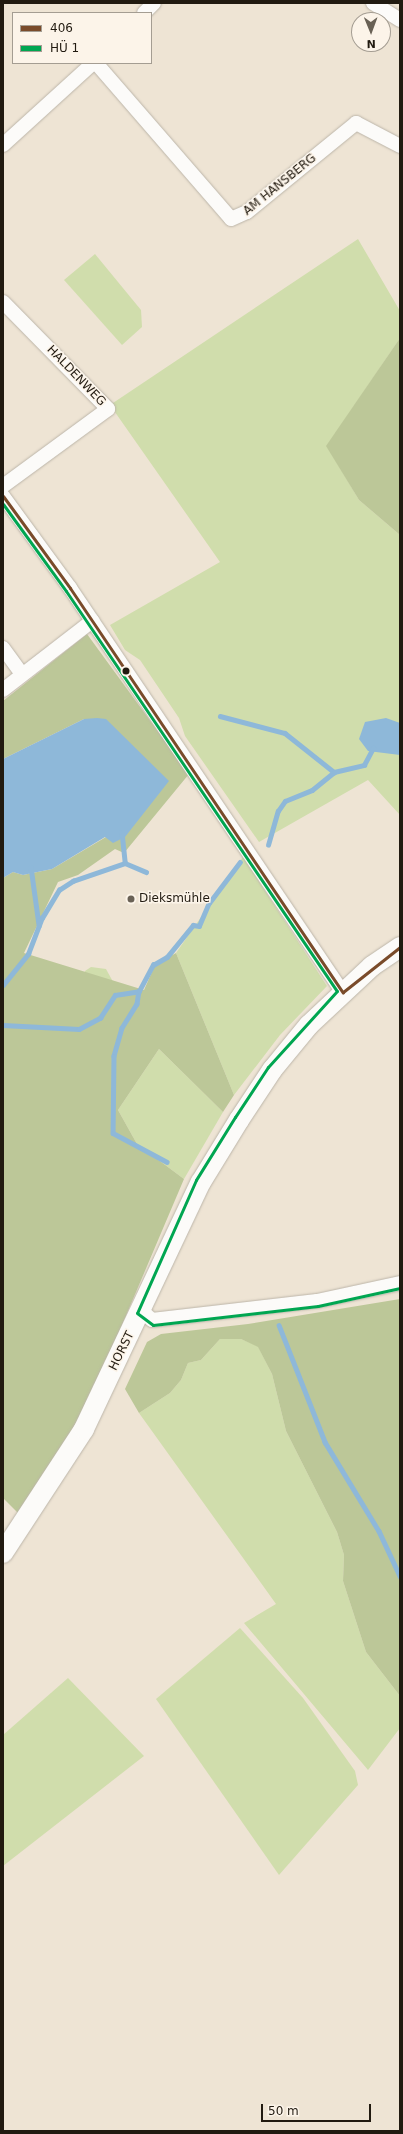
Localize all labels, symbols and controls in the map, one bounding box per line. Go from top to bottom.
legend [12,12,152,64]
north arrow [351,12,391,52]
text: 406 [50,21,73,35]
text: N [366,37,376,50]
text: HÜ 1 [50,41,79,55]
street label: AM HANSBERG [241,151,319,219]
street label: HALDENWEG [44,343,108,409]
unlabelled marker [121,666,131,676]
place label: Dieksmühle [139,892,210,906]
marker: Dieksmühle [126,894,136,904]
street label: HORST [106,1329,138,1373]
scale bar [263,2096,373,2122]
text: 50 m [268,2104,299,2118]

